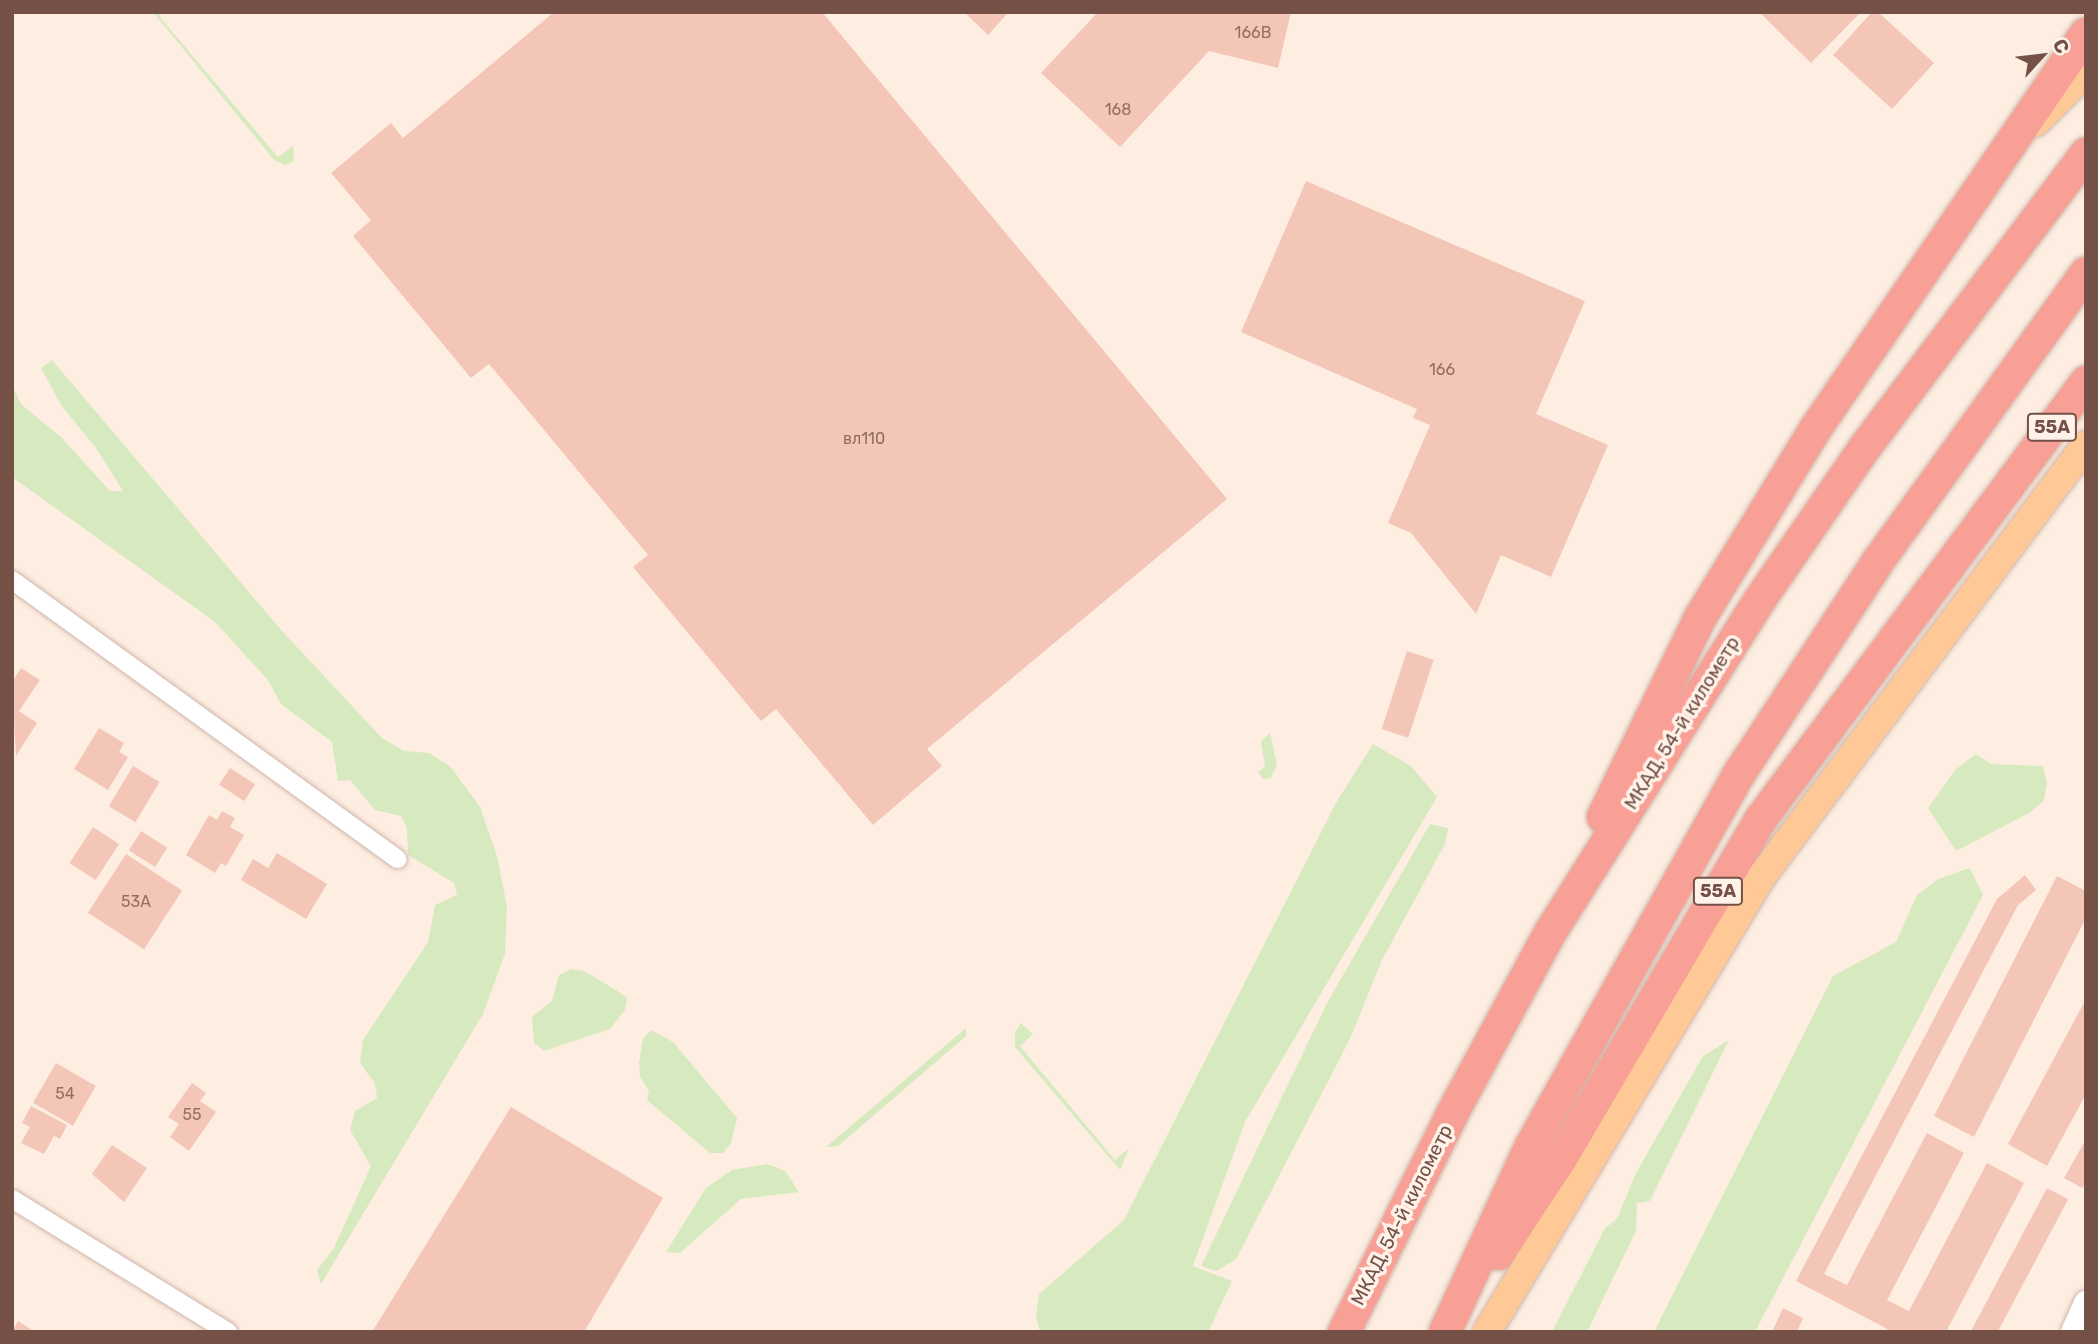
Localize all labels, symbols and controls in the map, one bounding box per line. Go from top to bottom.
north arrow [2007,21,2077,91]
house number: 166В [1235,23,1271,43]
text: С [2048,35,2074,57]
house number: 168 [1105,100,1131,120]
house number: 166 [1429,360,1455,380]
road number: 55А [2026,412,2078,442]
house number: вл110 [843,429,885,449]
street label: МКАД, 54-й километр [1619,632,1745,814]
road number: 55А [1692,876,1744,906]
house number: 53А [121,892,151,912]
house number: 54 [55,1084,75,1104]
house number: 55 [182,1105,202,1125]
street label: МКАД, 54-й километр [1347,1121,1457,1309]

